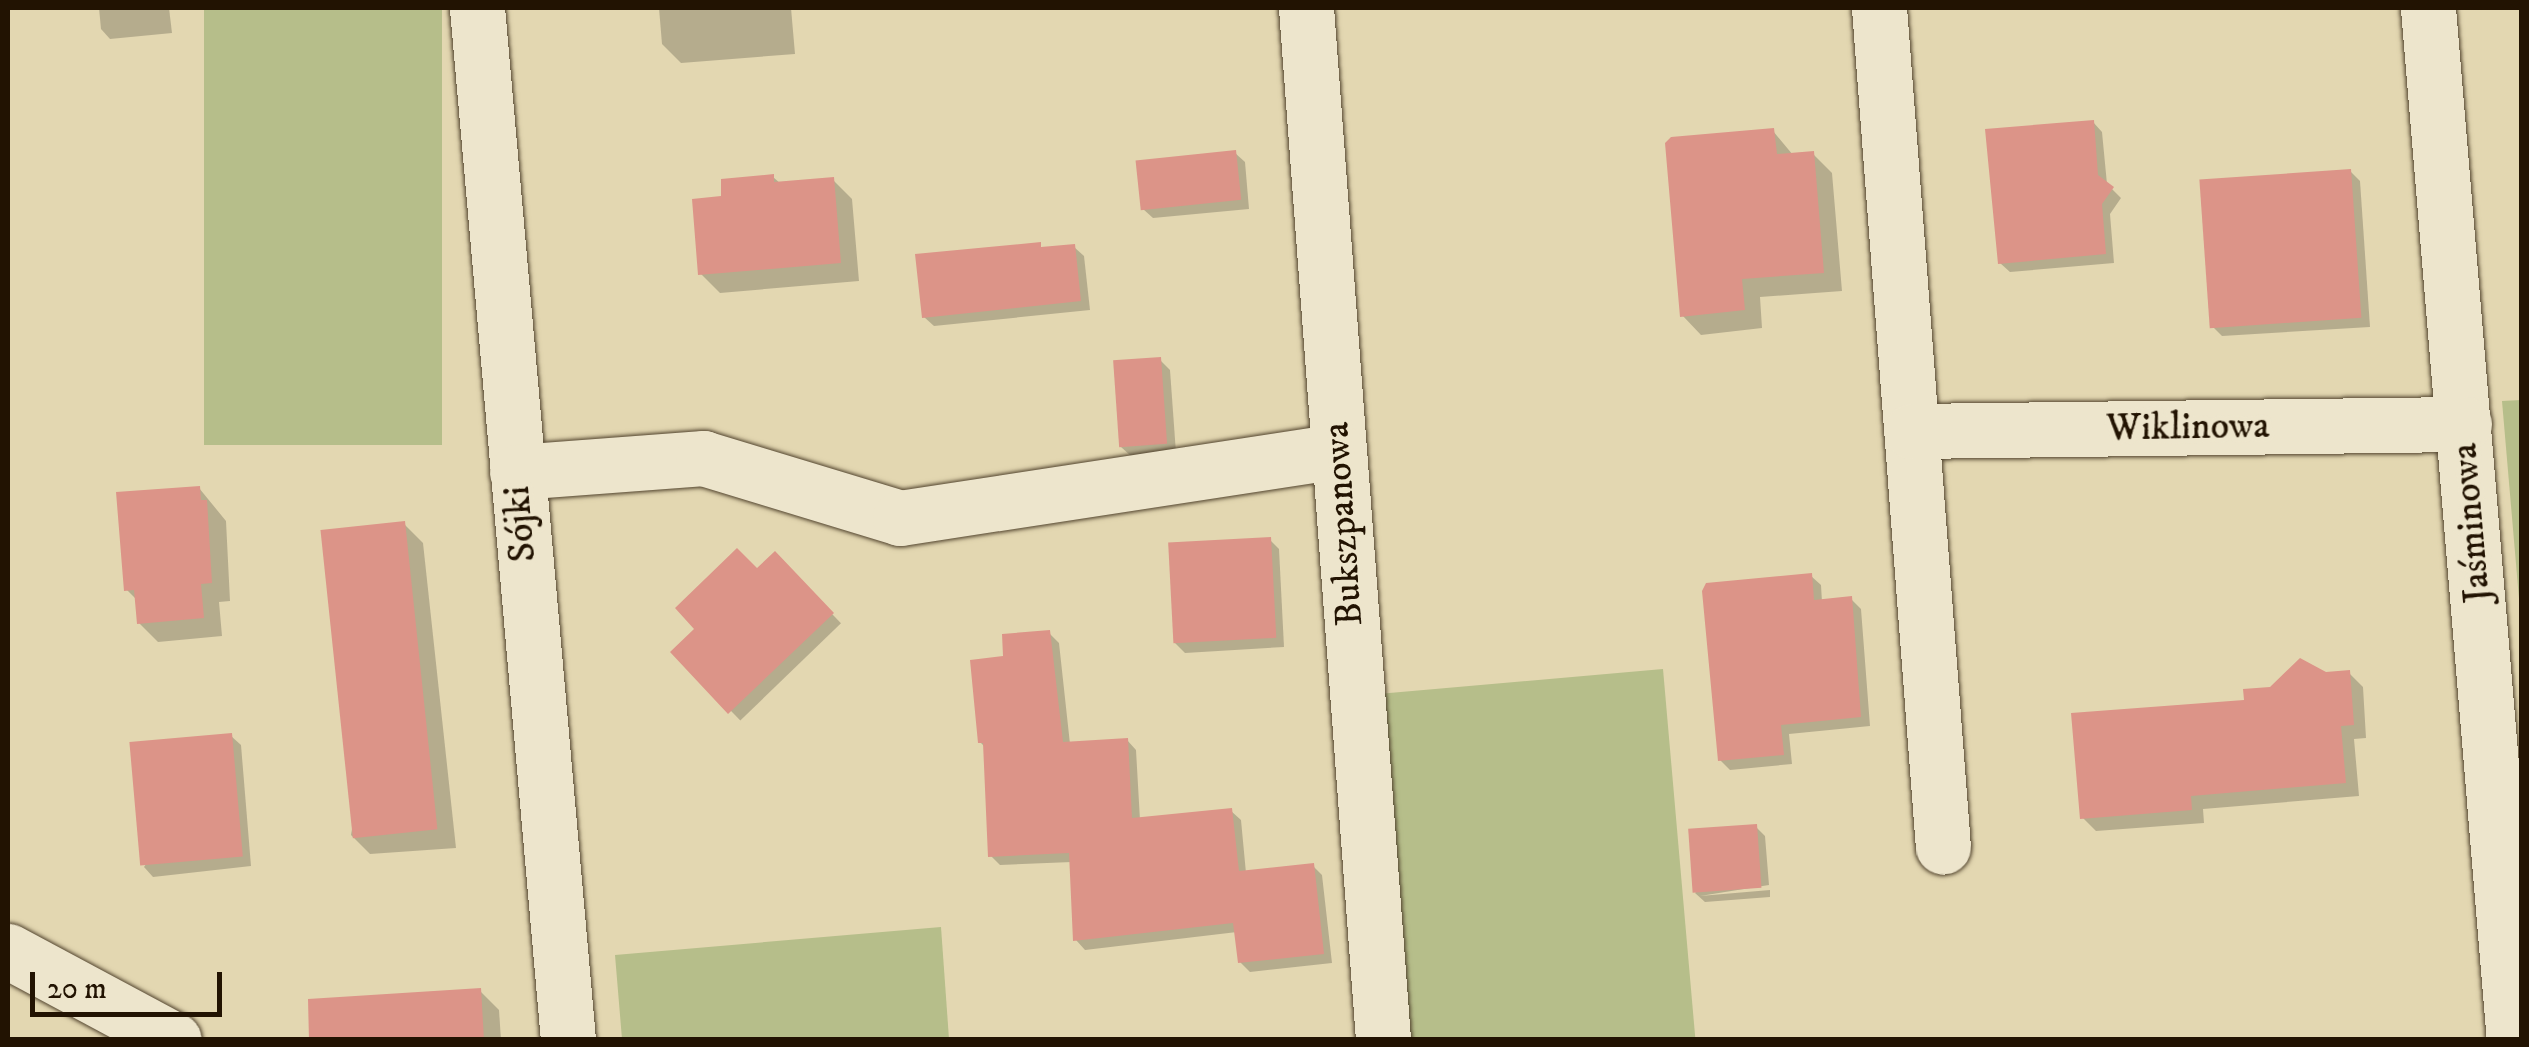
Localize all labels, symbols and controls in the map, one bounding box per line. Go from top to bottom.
street label: Wiklinowa [2106,404,2270,452]
street label: Bukszpanowa [1314,421,1374,627]
street label: Jaśminowa [2442,441,2502,605]
street label: Sójki [495,484,547,564]
scale bar [35,952,228,1014]
text: 20 m [47,971,107,1008]

